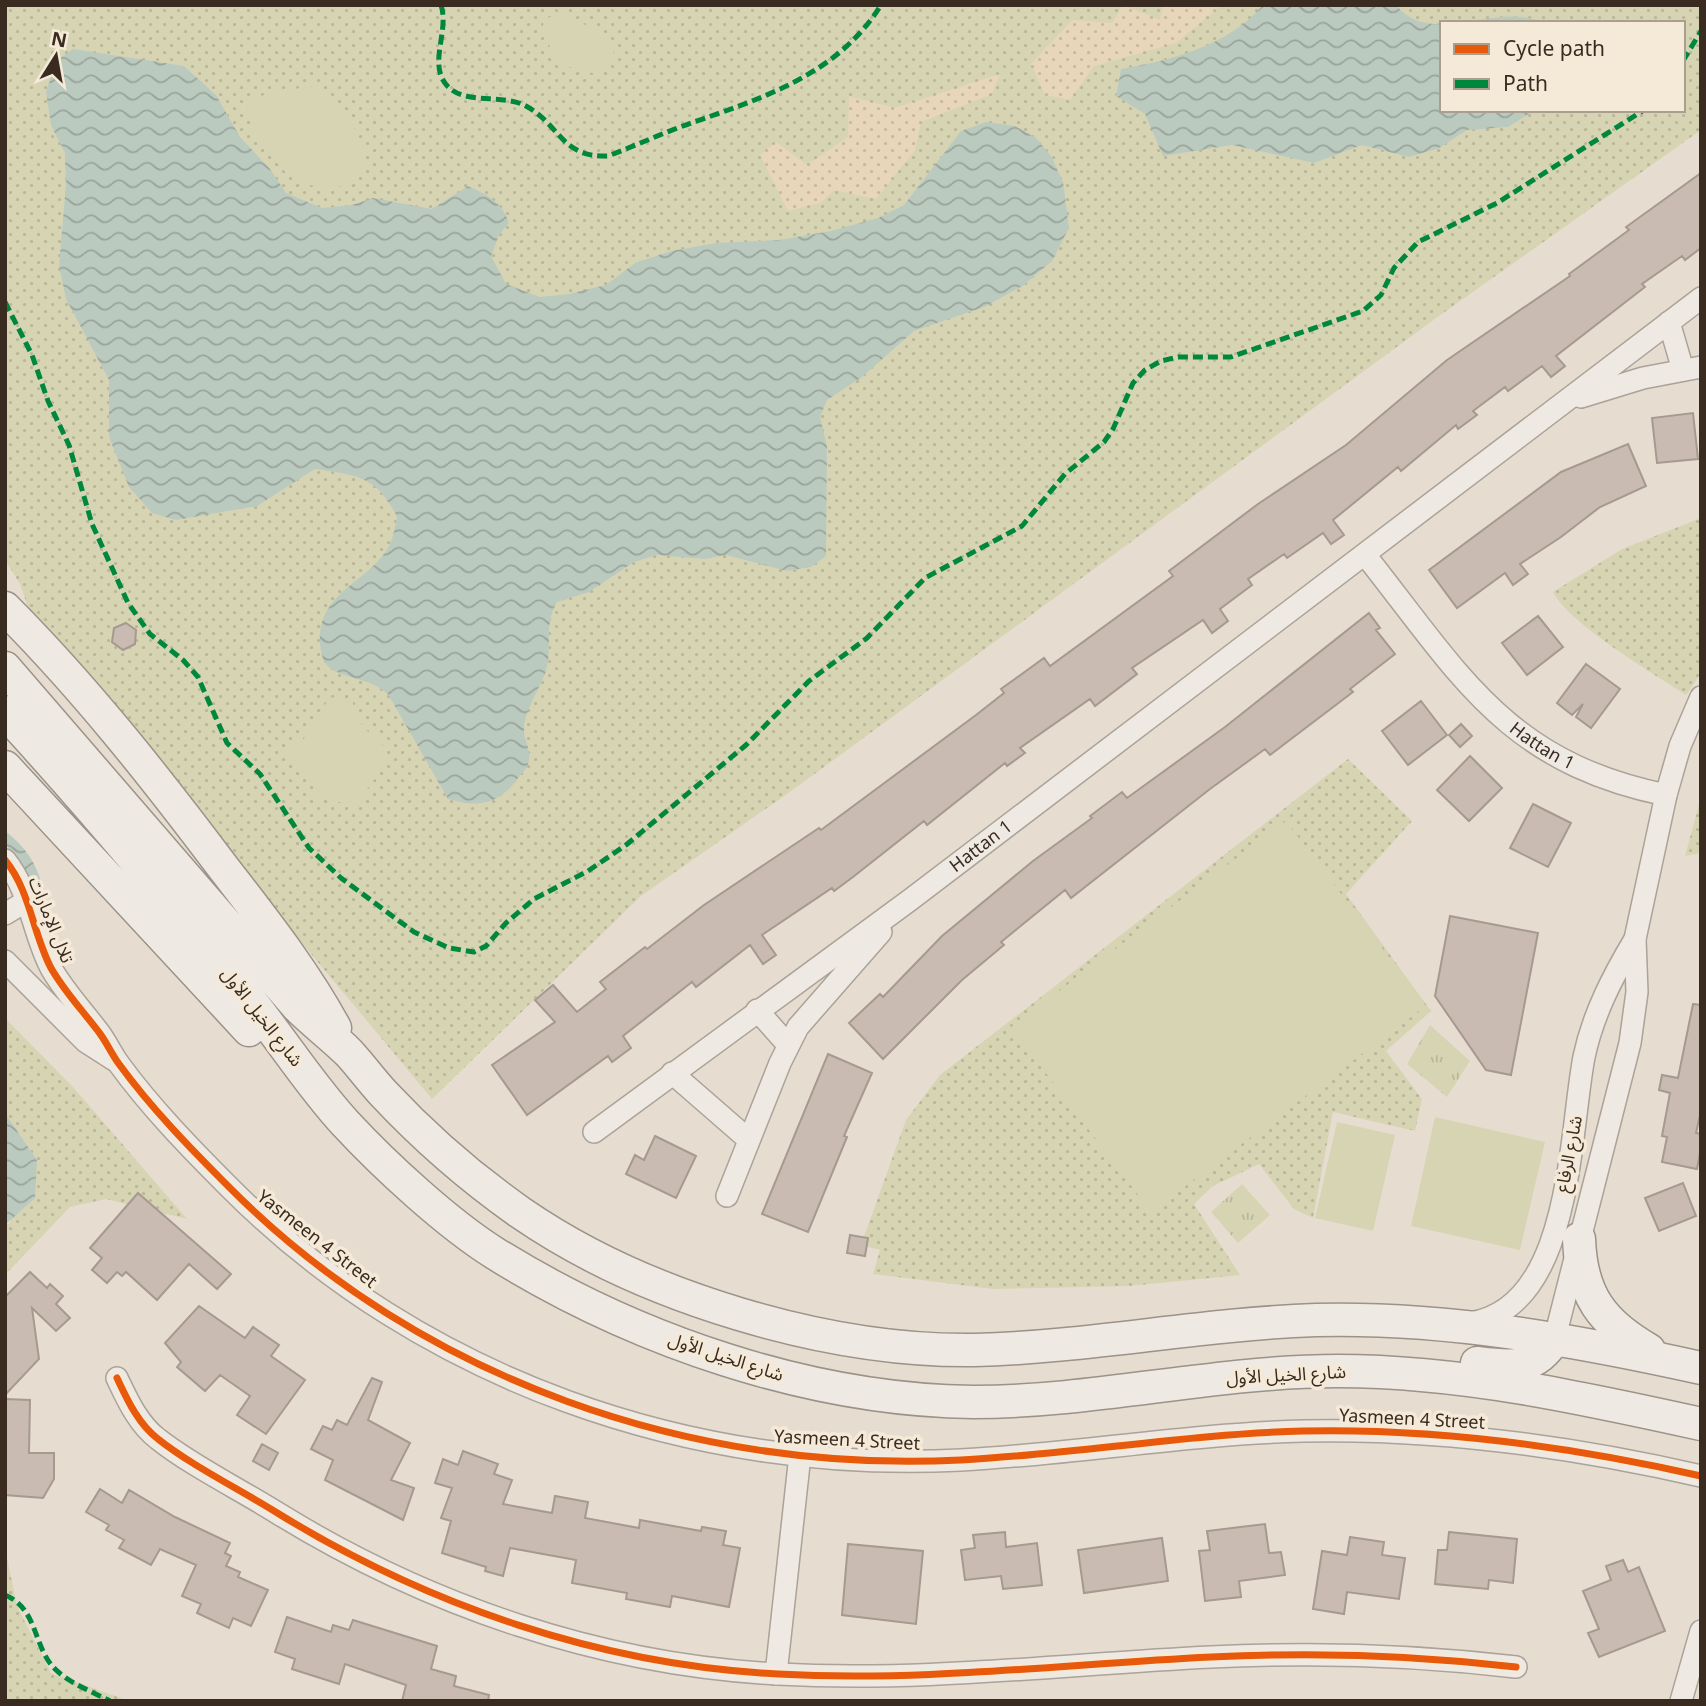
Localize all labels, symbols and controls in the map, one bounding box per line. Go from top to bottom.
text: N [48,19,70,61]
north arrow [21,21,91,91]
legend [1440,21,1685,112]
text: Cycle path [1503,27,1605,71]
text: Path [1503,62,1548,106]
street label: Hattan 1 [1500,711,1582,782]
street label: Hattan 1 [940,809,1021,883]
street label: تلال الإمارات [16,871,86,969]
street label: شارع الخيل الأول [210,958,314,1076]
street label: شارع الرفاع [1543,1112,1595,1196]
street label: Yasmeen 4 Street [248,1179,387,1299]
street label: شارع الخيل الأول [663,1320,789,1394]
street label: شارع الخيل الأول [1225,1353,1347,1397]
street label: Yasmeen 4 Street [1338,1396,1486,1442]
street label: Yasmeen 4 Street [773,1417,921,1463]

